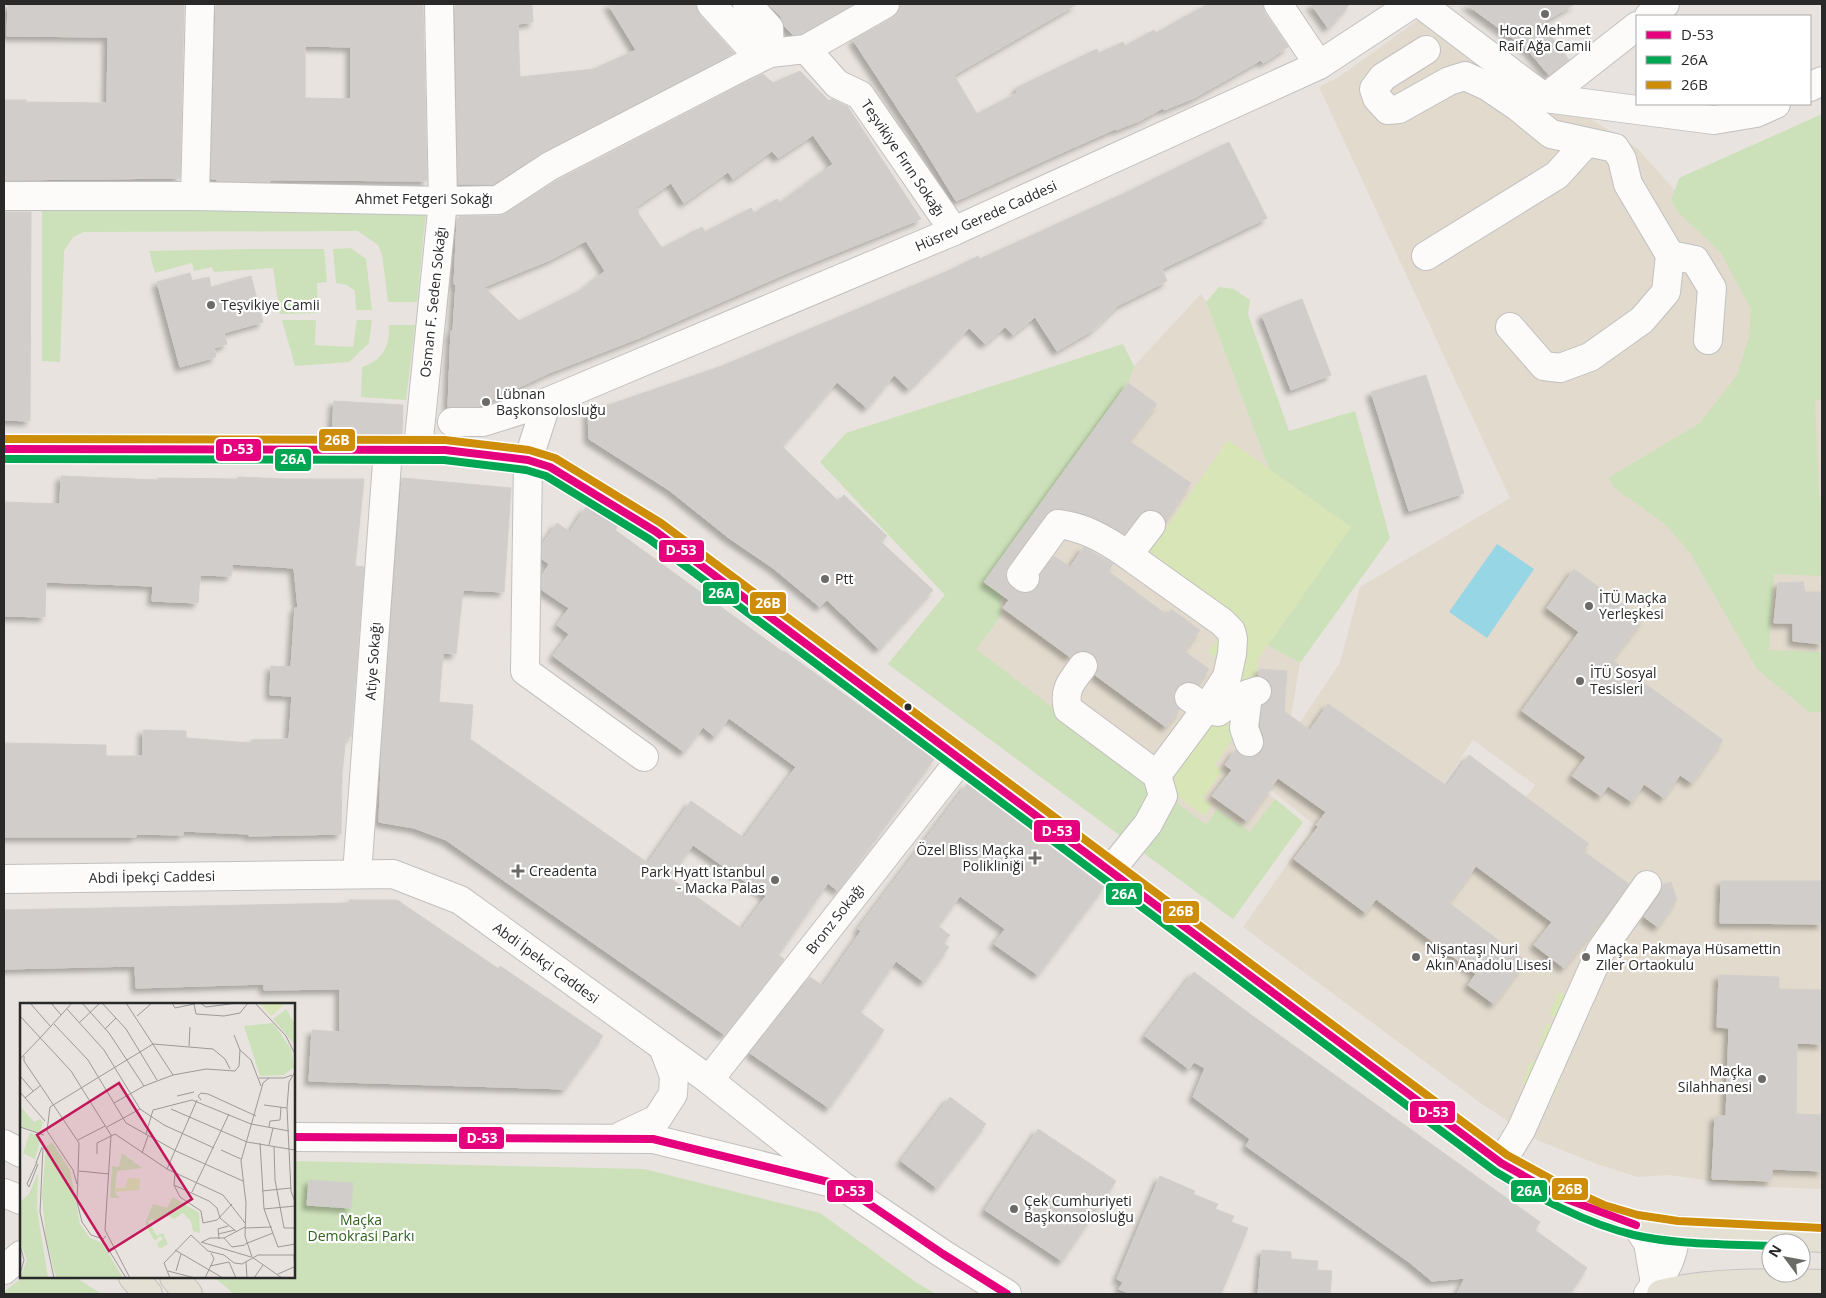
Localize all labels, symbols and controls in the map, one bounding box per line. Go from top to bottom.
marker: Hoca Mehmet Raif Ağa Camii [1539,8,1551,20]
legend [1636,15,1811,105]
place label: Hoca Mehmet Raif Ağa Camii [1499,20,1591,55]
text: D-53 [1681,24,1714,44]
text: 26A [1681,49,1708,69]
text: 26B [1681,74,1708,94]
street label: Teşvikiye Fırın Sokağı [857,96,950,220]
street label: Hüsrev Gerede Caddesi [912,176,1060,255]
street label: Ahmet Fetgeri Sokağı [355,189,493,208]
street label: Osman F. Seden Sokağı [415,226,450,378]
place label: Teşvikiye Camii [221,295,320,314]
marker: Teşvikiye Camii [205,299,217,311]
place label: Lübnan Başkonsolosluğu [496,384,606,419]
marker: Lübnan Başkonsolosluğu [480,396,492,408]
line badge: 26B [318,428,356,452]
text: 26B [324,430,350,449]
line badge: D-53 [215,438,262,462]
text: D-53 [223,439,253,458]
line badge: 26A [274,448,312,472]
text: 26A [280,449,306,468]
line badge: D-53 [658,539,705,563]
text: D-53 [666,540,696,559]
place label: Ptt [835,569,853,588]
marker: Ptt [819,573,831,585]
line badge: 26A [702,581,740,605]
text: 26A [708,583,734,602]
place label: İTÜ Maçka Yerleşkesi [1599,588,1667,623]
line badge: 26B [749,591,787,615]
text: 26B [755,593,781,612]
marker: İTÜ Maçka Yerleşkesi [1583,600,1595,612]
street label: Atiye Sokağı [360,621,385,701]
place label: İTÜ Sosyal Tesisleri [1590,663,1657,698]
marker: İTÜ Sosyal Tesisleri [1574,675,1586,687]
unlabelled marker [903,702,913,712]
line badge: D-53 [1033,819,1081,843]
text: D-53 [1042,821,1072,840]
place label: Özel Bliss Maçka Polikliniği [916,840,1024,875]
marker: Özel Bliss Maçka Polikliniği [1028,851,1042,865]
place label: Creadenta [529,861,597,880]
place label: Park Hyatt Istanbul - Macka Palas [641,862,765,897]
marker: Creadenta [511,864,525,878]
street label: Abdi İpekçi Caddesi [89,866,215,887]
marker: Park Hyatt Istanbul - Macka Palas [769,874,781,886]
street label: Bronz Sokağı [801,880,868,958]
line badge: 26A [1105,882,1143,906]
text: 26A [1111,884,1137,903]
line badge: 26B [1162,900,1200,924]
text: 26B [1168,901,1194,920]
street label: Abdi İpekçi Caddesi [490,918,603,1007]
place label: Nişantaşı Nuri Akın Anadolu Lisesi [1426,939,1552,974]
place label: Maçka Pakmaya Hüsamettin Ziler Ortaokulu [1596,939,1781,974]
marker: Nişantaşı Nuri Akın Anadolu Lisesi [1410,951,1422,963]
marker: Maçka Pakmaya Hüsamettin Ziler Ortaokulu [1580,951,1592,963]
inset map [20,1003,295,1278]
place label: Maçka Silahhanesi [1678,1061,1752,1096]
marker: Maçka Silahhanesi [1756,1073,1768,1085]
line badge: D-53 [1409,1100,1456,1124]
text: D-53 [1418,1102,1448,1121]
line badge: D-53 [458,1126,505,1150]
text: D-53 [467,1128,497,1147]
line badge: 26B [1551,1177,1589,1201]
line badge: D-53 [826,1179,874,1203]
line badge: 26A [1510,1179,1548,1203]
text: 26B [1557,1179,1583,1198]
text: D-53 [835,1181,865,1200]
text: 26A [1516,1181,1542,1200]
place label: Çek Cumhuriyeti Başkonsolosluğu [1024,1191,1134,1226]
marker: Çek Cumhuriyeti Başkonsolosluğu [1008,1203,1020,1215]
park label: Maçka Demokrasi Parkı [308,1210,414,1245]
north arrow [1761,1233,1811,1283]
text: N [1763,1241,1786,1261]

